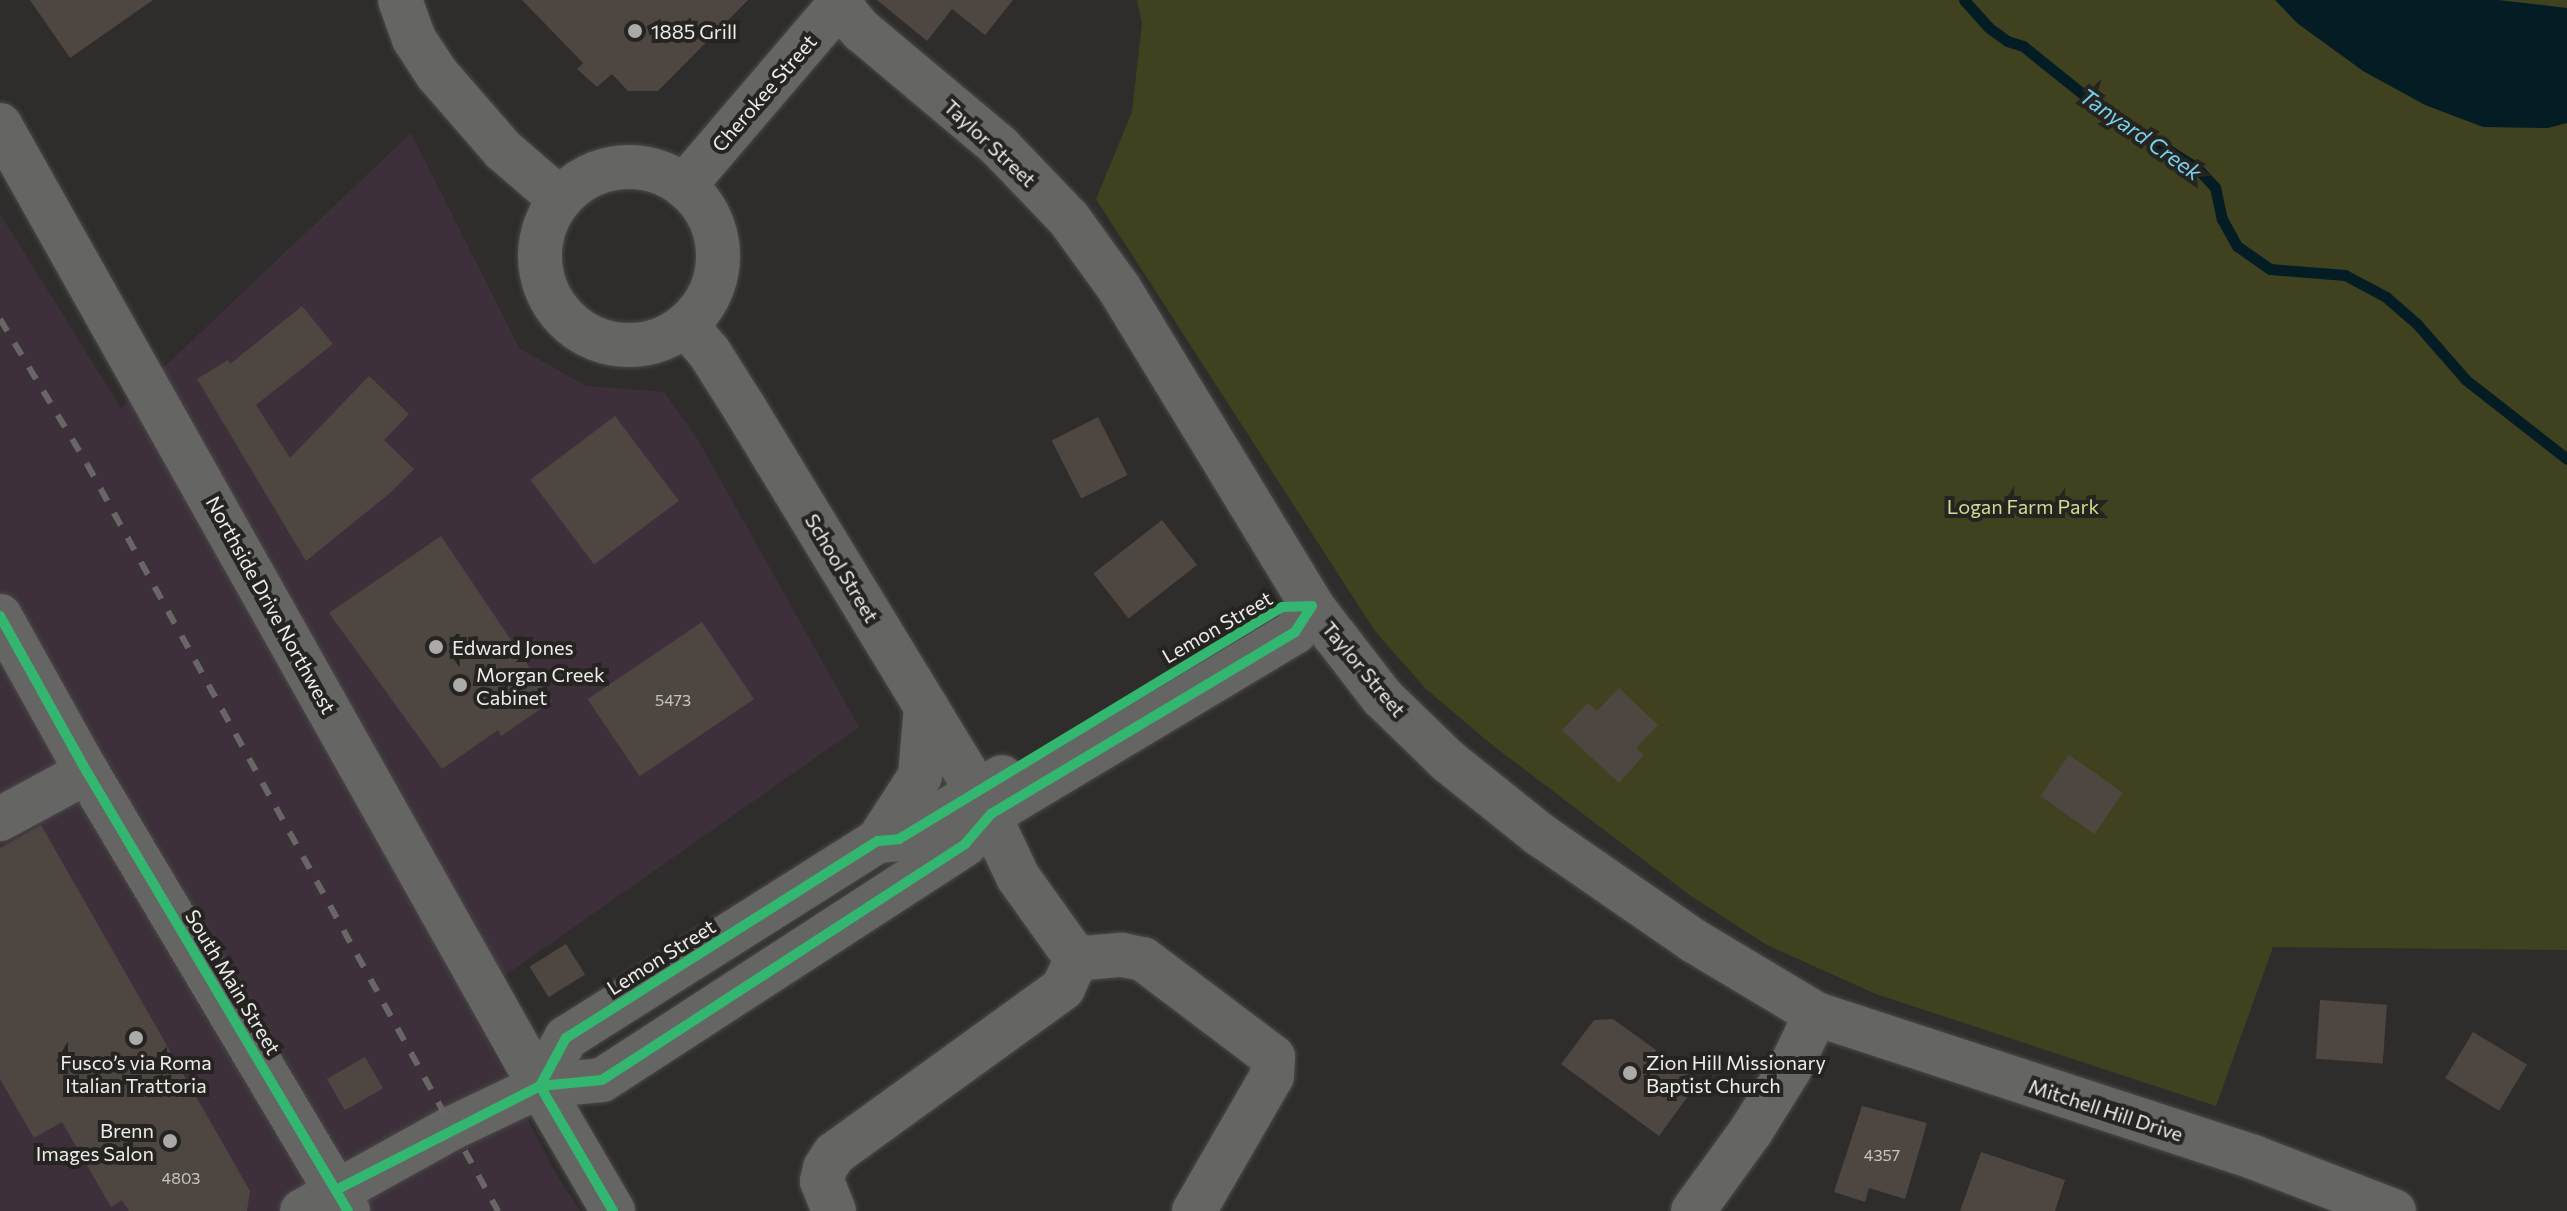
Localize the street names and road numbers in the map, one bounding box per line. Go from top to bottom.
street label: Cherokee Street [707,30,821,156]
street label: Taylor Street [939,94,1041,192]
street label: Northside Drive Northwest [201,492,341,718]
street label: School Street [800,509,884,627]
street label: Lemon Street [1158,586,1276,668]
street label: Taylor Street [1317,616,1411,722]
street label: South Main Street [180,905,286,1059]
street label: Lemon Street [602,914,720,1000]
street label: Mitchell Hill Drive [2026,1074,2186,1146]

